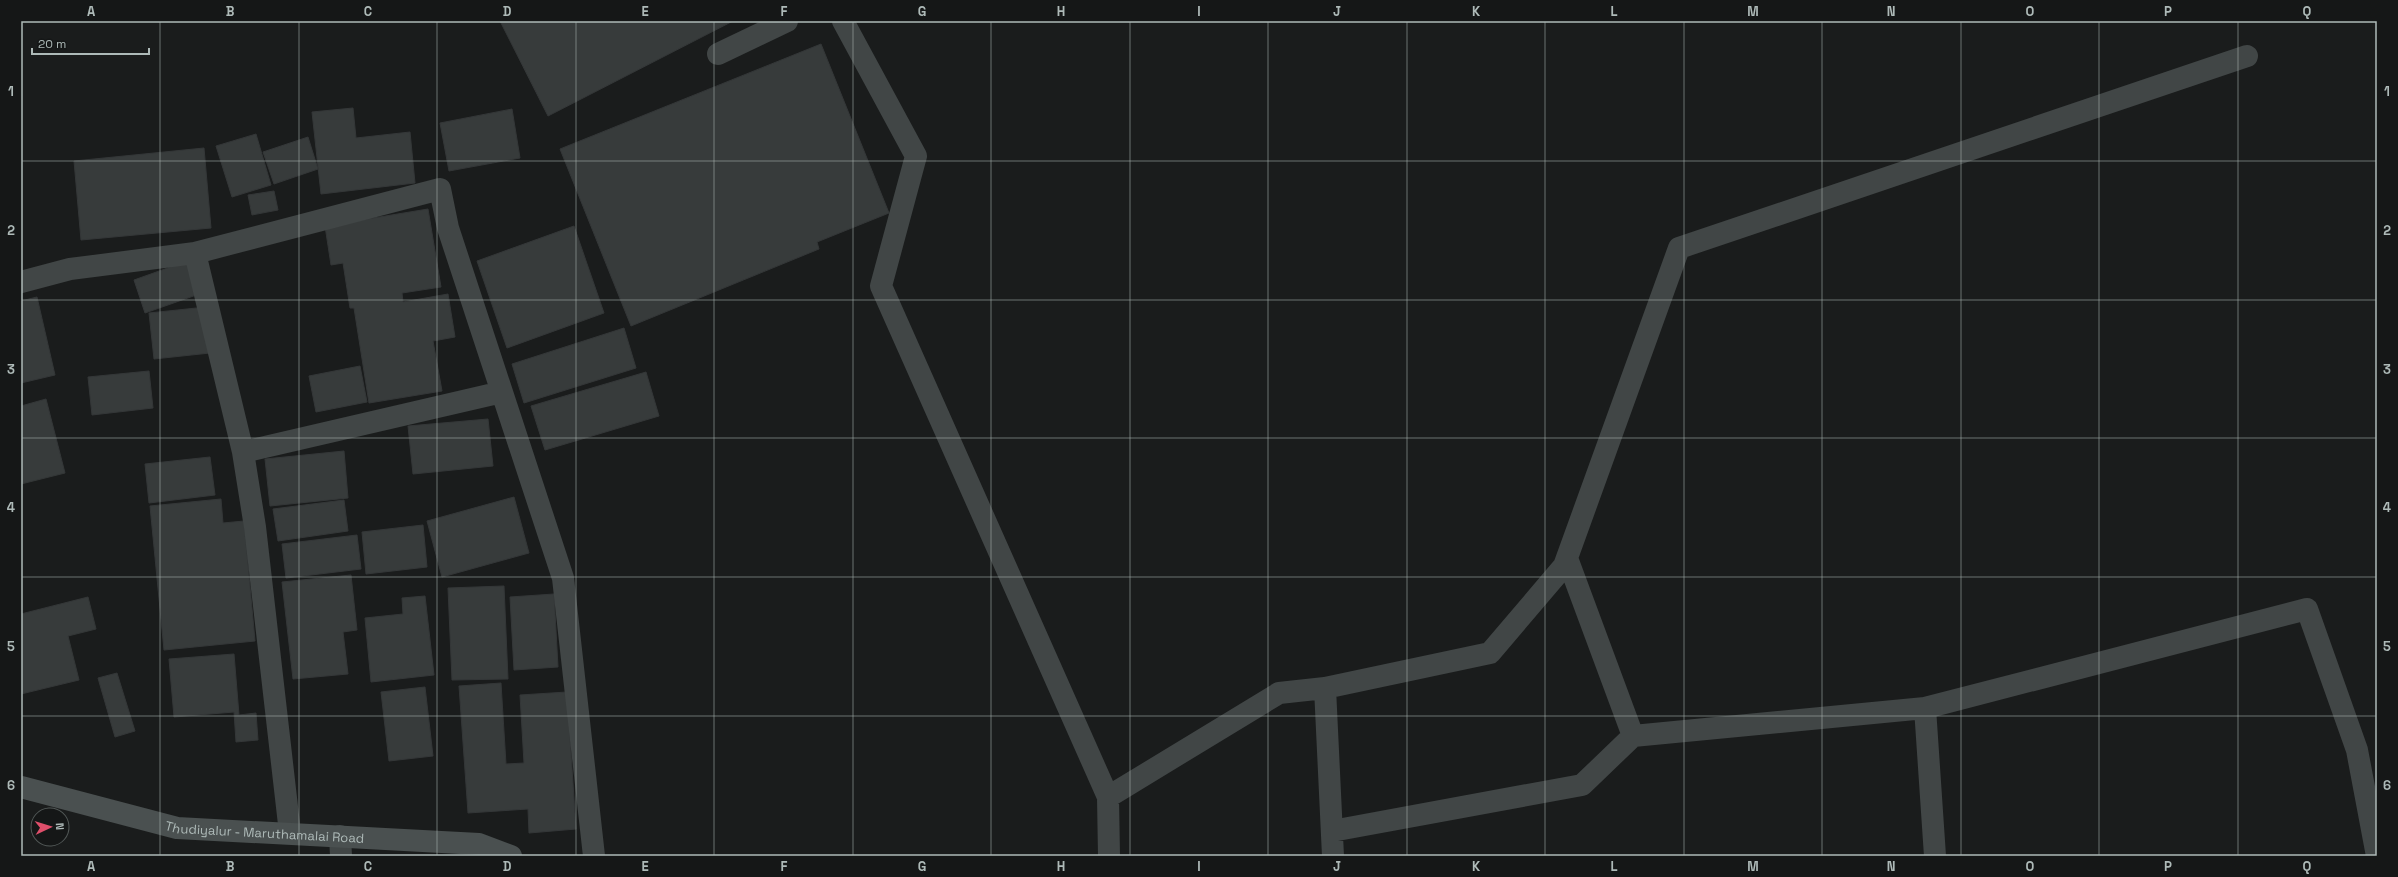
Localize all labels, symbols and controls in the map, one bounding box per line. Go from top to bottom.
text: A [87,3,96,20]
text: B [226,3,235,20]
text: C [364,3,372,20]
text: D [503,3,512,20]
text: E [641,3,649,20]
text: F [781,3,788,20]
text: G [918,3,926,20]
text: H [1057,3,1065,20]
text: I [1197,3,1201,20]
text: J [1333,3,1341,20]
text: K [1472,3,1481,20]
text: L [1610,3,1618,20]
text: M [1747,3,1759,20]
text: N [1887,3,1895,20]
text: O [2026,3,2035,20]
text: P [2164,3,2172,20]
text: Q [2303,3,2312,20]
scale bar [32,30,149,56]
text: 20 m [38,36,66,52]
text: 1 [8,83,14,100]
text: 1 [2384,83,2390,100]
text: 2 [7,222,15,239]
text: 2 [2383,222,2391,239]
text: 3 [7,361,15,378]
text: 3 [2383,361,2391,378]
text: 4 [7,499,15,516]
text: 4 [2383,499,2391,516]
text: 5 [7,638,15,655]
text: 5 [2383,638,2391,655]
text: 6 [7,777,15,794]
text: 6 [2383,777,2391,794]
north arrow [30,807,70,847]
street label: Thudiyalur - Maruthamalai Road [163,817,365,846]
text: N [53,822,67,830]
text: A [87,858,96,875]
text: B [226,858,235,875]
text: C [364,858,372,875]
text: D [503,858,512,875]
text: E [641,858,649,875]
text: F [781,858,788,875]
text: G [918,858,926,875]
text: H [1057,858,1065,875]
text: I [1197,858,1201,875]
text: J [1333,858,1341,875]
text: K [1472,858,1481,875]
text: L [1610,858,1618,875]
text: M [1747,858,1759,875]
text: N [1887,858,1895,875]
text: O [2026,858,2035,875]
text: P [2164,858,2172,875]
text: Q [2303,858,2312,875]

